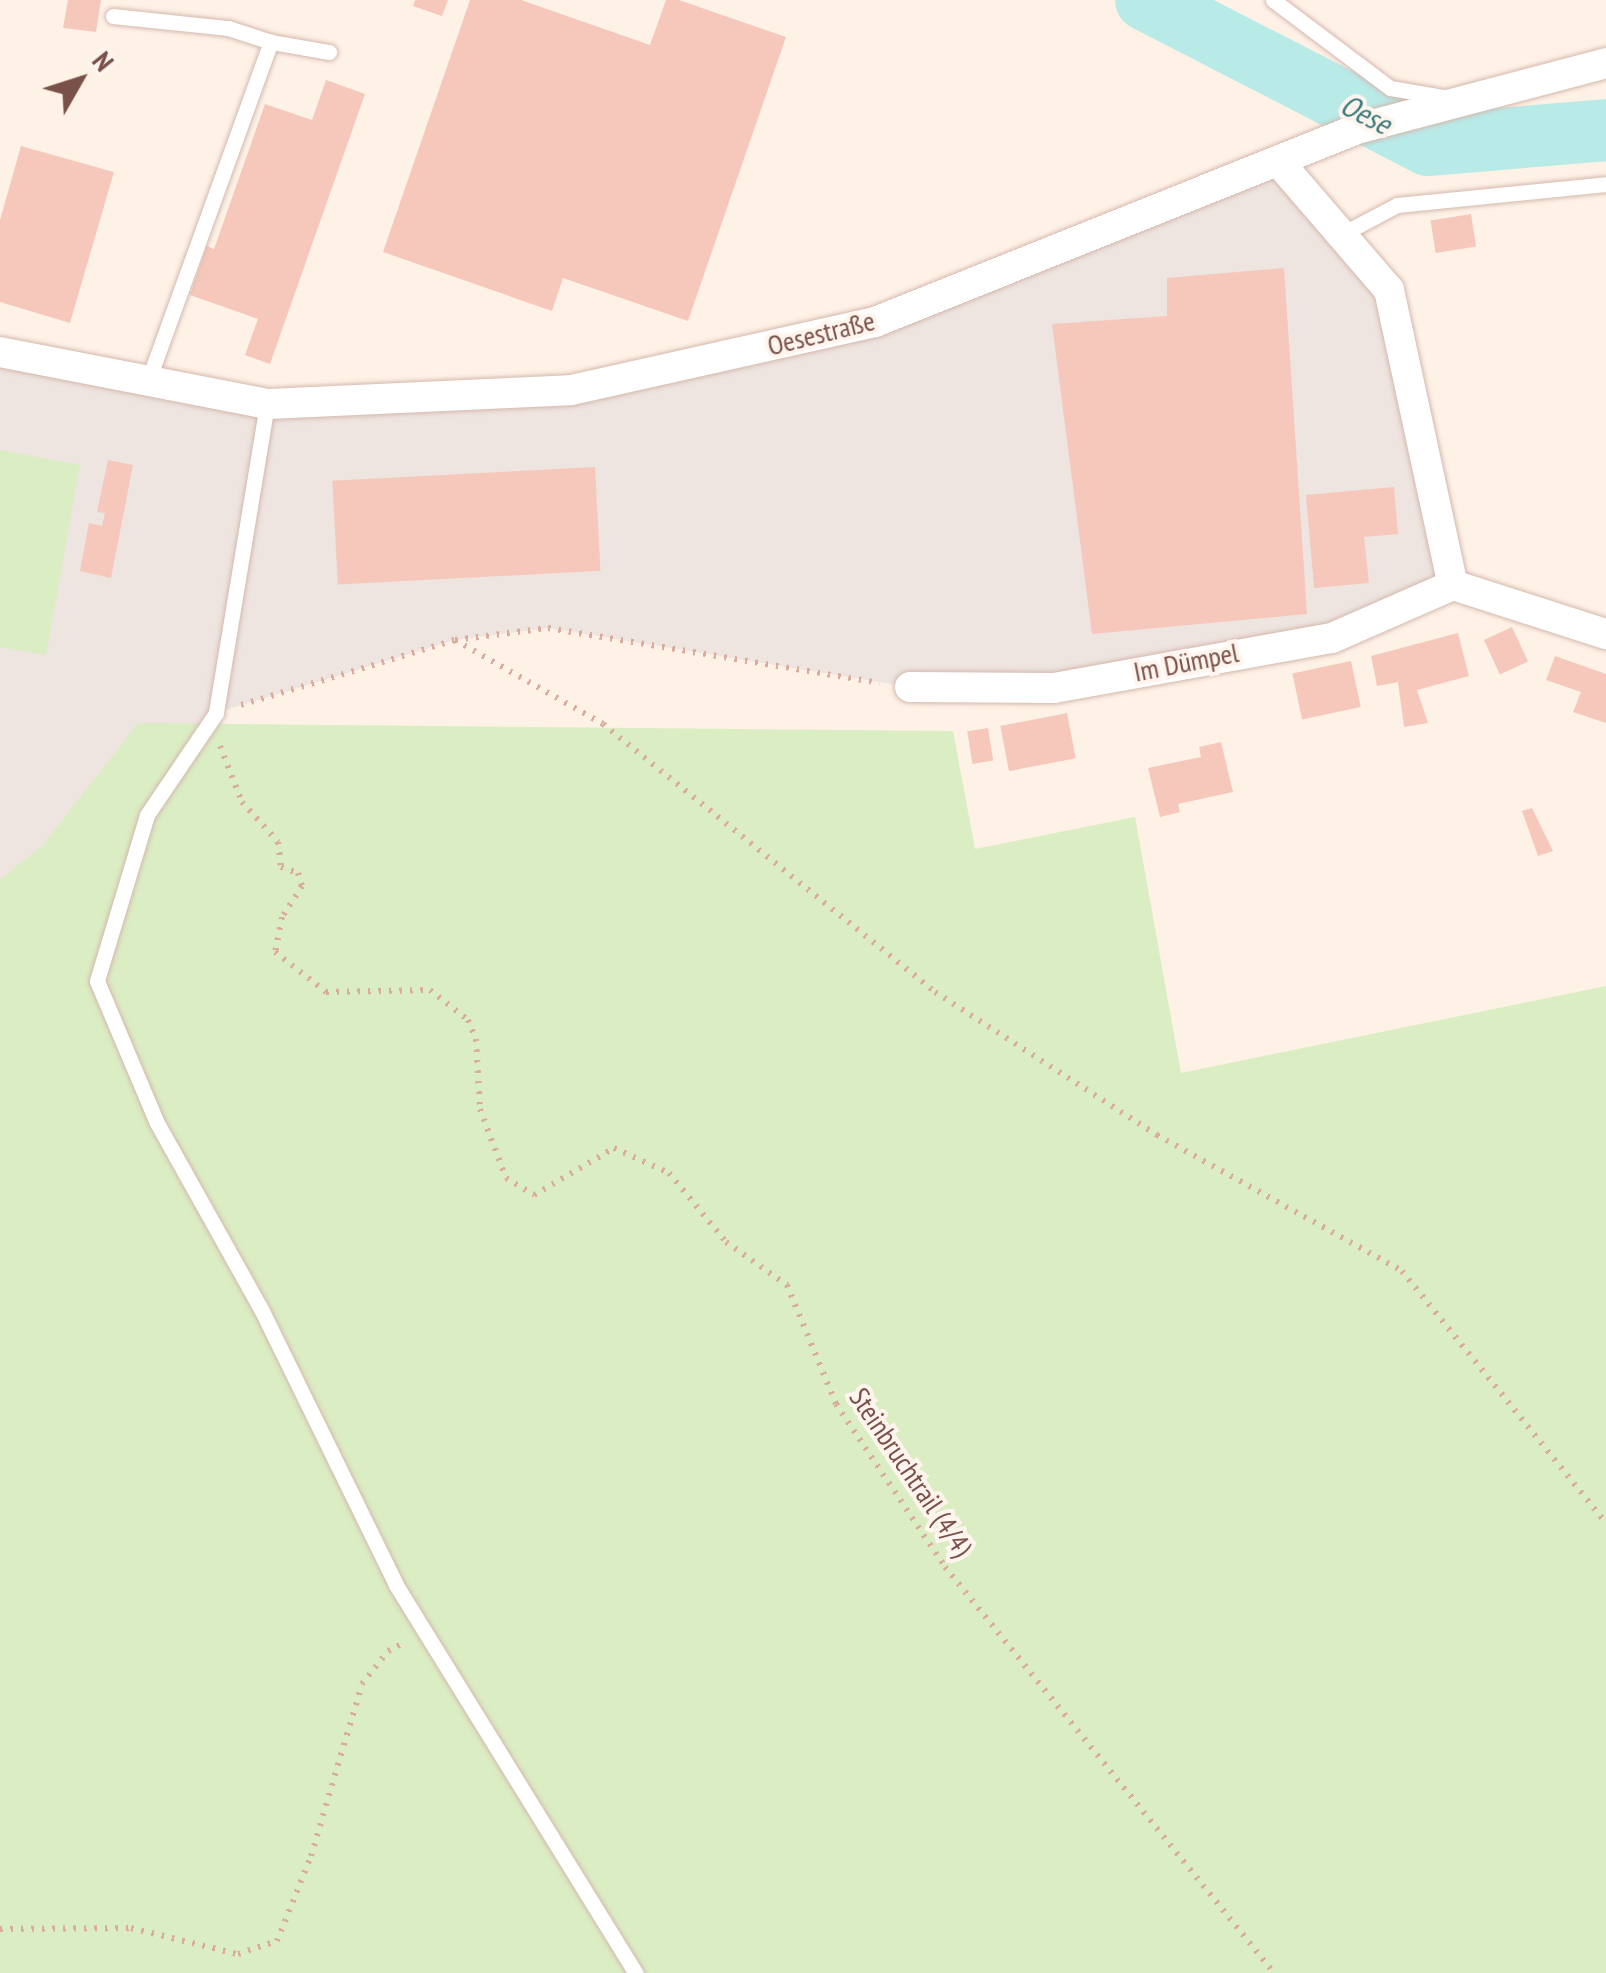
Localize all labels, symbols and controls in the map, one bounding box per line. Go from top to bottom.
north arrow [30,30,130,130]
text: N [85,43,123,78]
water label: Oese [1335,86,1397,142]
street label: Oesestraße [764,303,878,363]
street label: Im Dümpel [1131,635,1241,689]
street label: Steinbruchtrail (4/4) [842,1382,980,1562]

